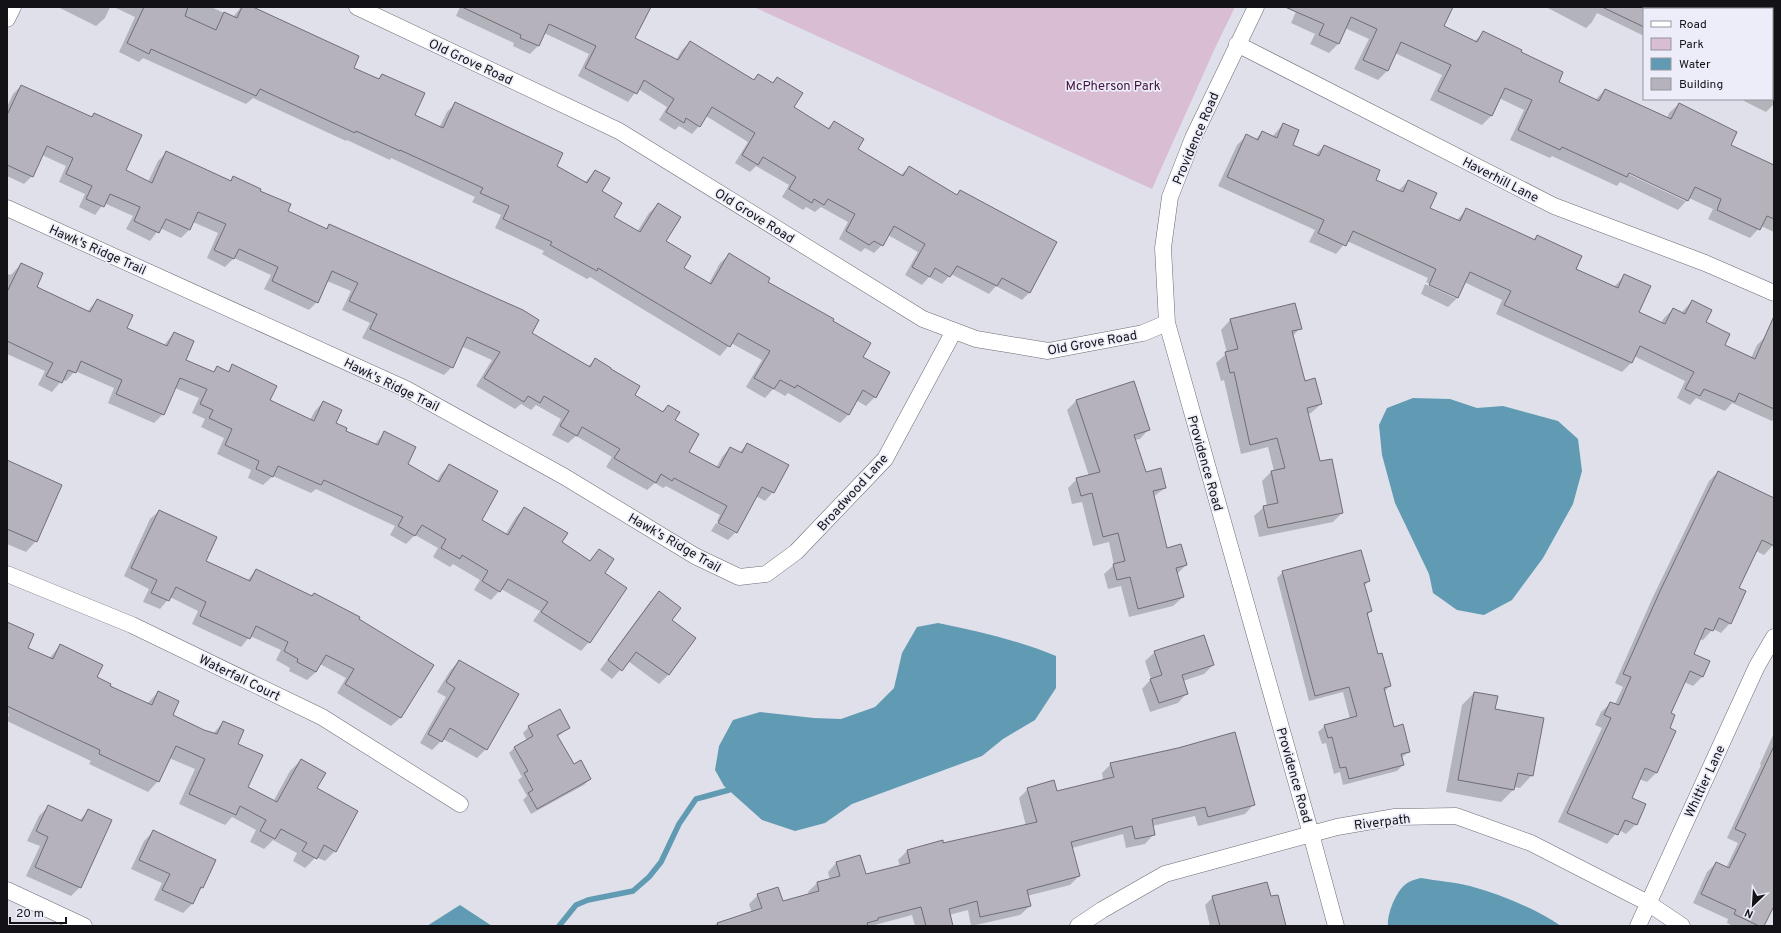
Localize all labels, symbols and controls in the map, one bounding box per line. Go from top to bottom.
legend [1643,8,1773,100]
text: Road [1679,17,1707,33]
street label: Old Grove Road [426,36,515,89]
text: Park [1679,37,1704,53]
text: Water [1679,57,1711,73]
text: Building [1679,77,1723,93]
park label: McPherson Park [1065,79,1161,95]
street label: Providence Road [1170,90,1224,187]
street label: Haverhill Lane [1459,155,1541,207]
street label: Old Grove Road [711,186,797,248]
street label: Hawk's Ridge Trail [46,222,148,279]
street label: Old Grove Road [1046,328,1138,360]
street label: Hawk's Ridge Trail [341,356,442,416]
street label: Providence Road [1183,414,1225,513]
street label: Broadwood Lane [815,451,892,535]
street label: Hawk's Ridge Trail [625,511,723,577]
street label: Waterfall Court [196,652,283,705]
street label: Providence Road [1272,726,1314,825]
street label: Whittier Lane [1682,743,1730,821]
street label: Riverpath [1353,812,1411,834]
north arrow [1733,885,1773,925]
scale bar [10,899,66,925]
text: N [1743,905,1756,921]
text: 20 m [16,906,44,922]

